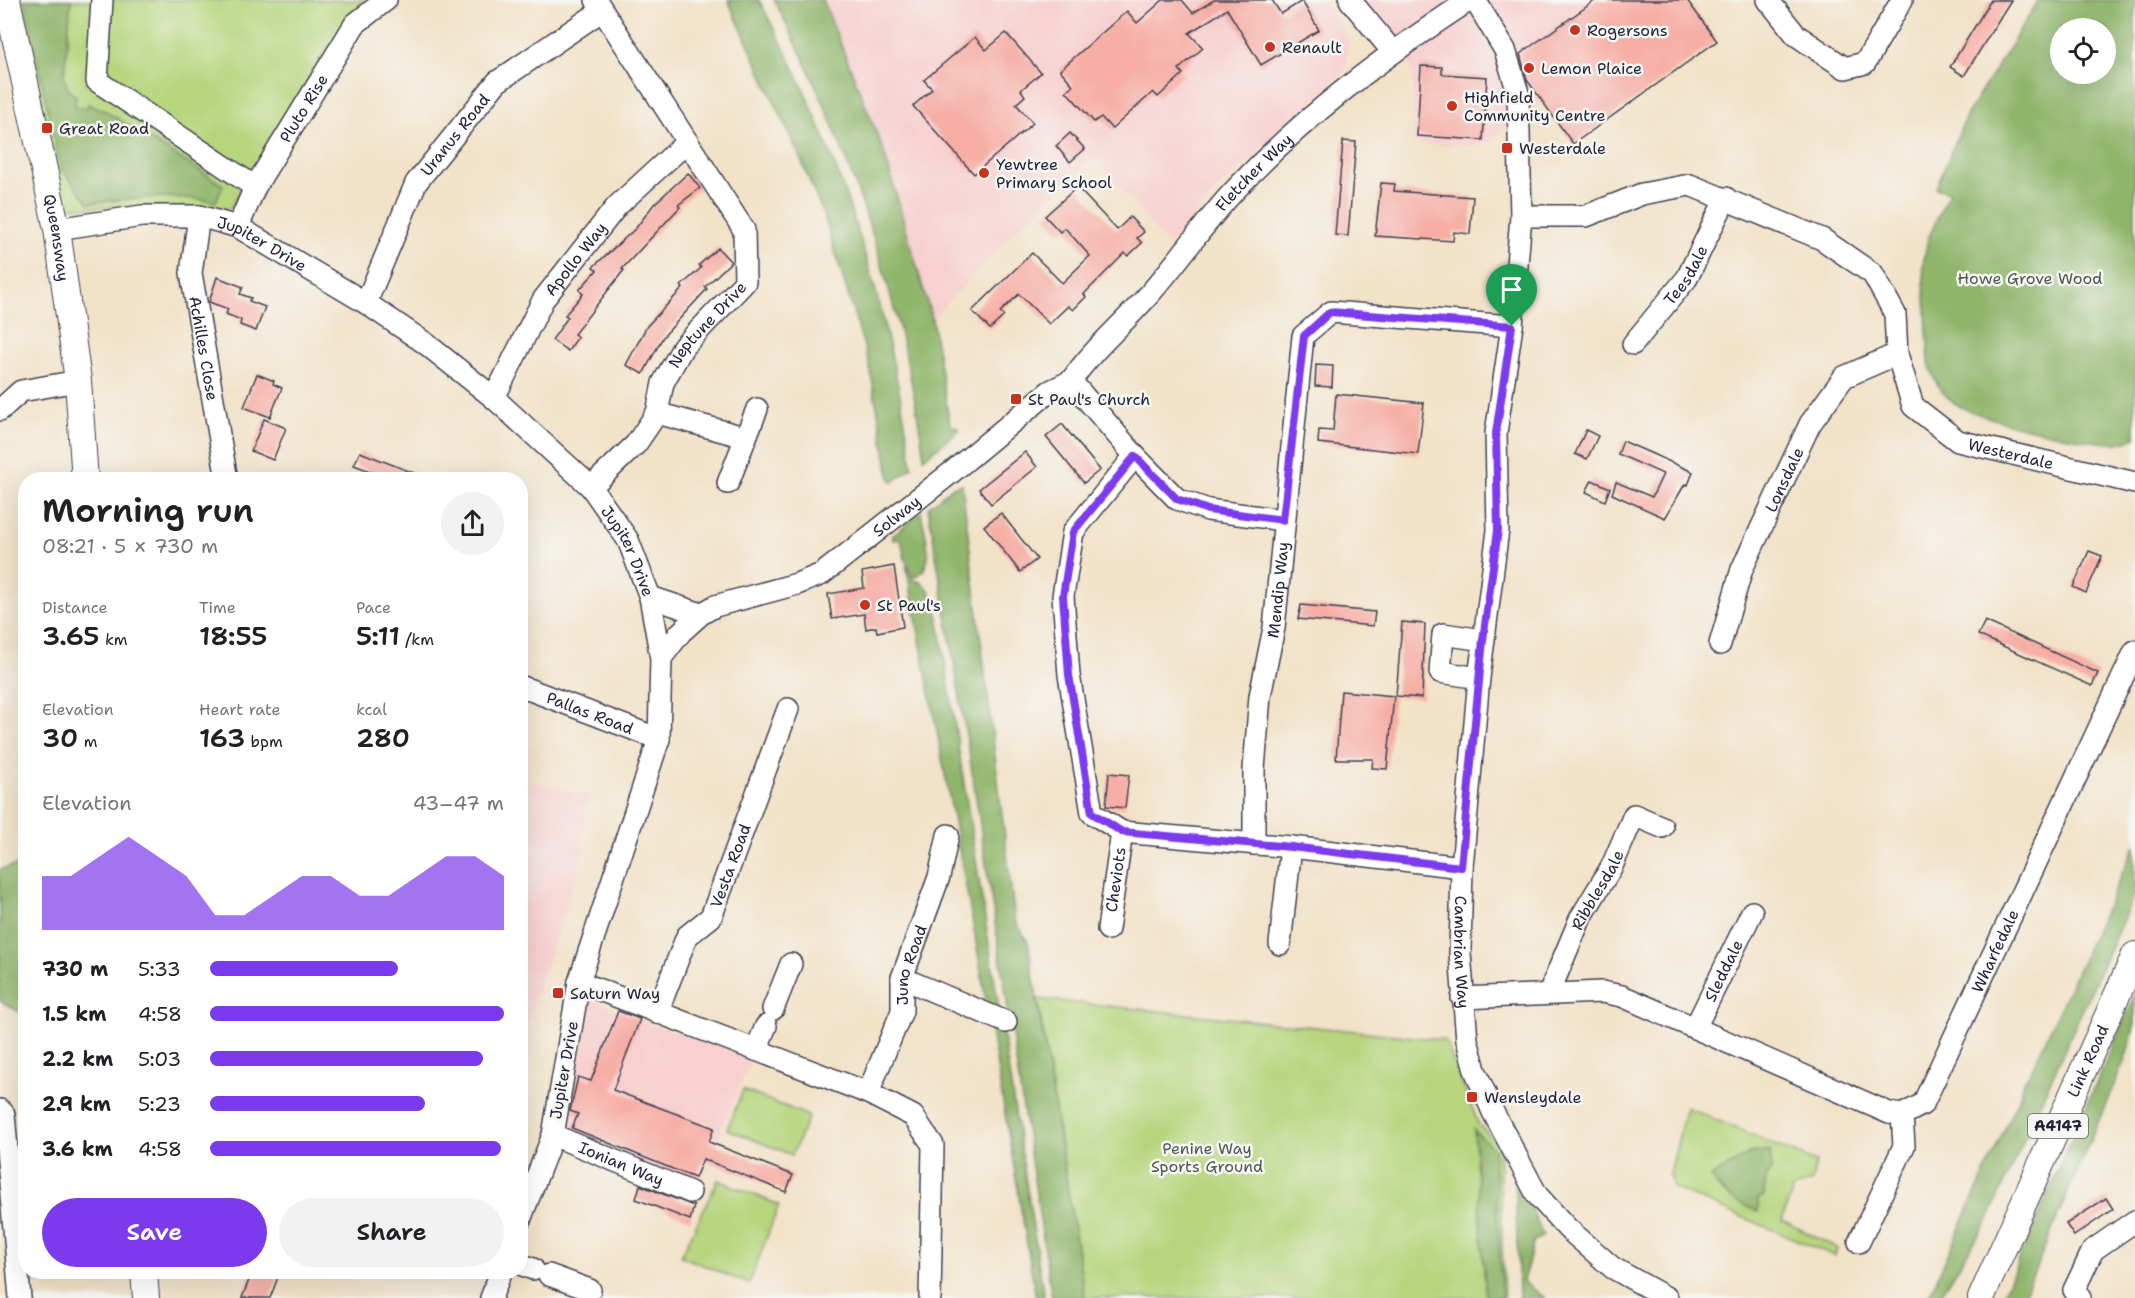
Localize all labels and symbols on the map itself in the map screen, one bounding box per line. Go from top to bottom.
place label: Rogersons [1587,20,1668,41]
marker: Rogersons [1568,23,1582,37]
place label: Renault [1282,37,1342,58]
marker: Renault [1263,40,1277,54]
place label: Lemon Plaice [1541,58,1642,79]
marker: Lemon Plaice [1522,61,1536,75]
street label: Pluto Rise [274,70,332,146]
place label: Highfield Community Centre [1464,87,1606,126]
street label: Uranus Road [416,89,494,180]
marker: Highfield Community Centre [1445,99,1459,113]
place label: Great Road [59,118,149,139]
marker: Great Road [40,121,54,135]
street label: Fletcher Way [1210,128,1297,215]
place label: Westerdale [1519,138,1606,159]
marker: Westerdale [1500,141,1514,155]
place label: Yewtree Primary School [996,154,1112,193]
marker: Yewtree Primary School [977,166,991,180]
street label: Queensway [39,192,75,283]
street label: Jupiter Drive [215,211,311,276]
street label: Apollo Way [540,218,611,300]
street label: Teesdale [1659,242,1712,309]
pin [1486,264,1537,326]
park label: Howe Grove Wood [1958,268,2102,289]
street label: Neptune Drive [663,277,751,371]
street label: Achilles Close [185,294,224,402]
place label: St Paul's Church [1028,389,1150,410]
marker: St Paul's Church [1009,392,1023,406]
street label: Westerdale [1966,433,2056,474]
street label: Lonsdale [1760,444,1808,515]
street label: Solway [868,490,925,541]
street label: Jupiter Drive [597,501,659,599]
street label: Mendip Way [1262,541,1293,640]
place label: St Paul's [877,595,941,616]
marker: St Paul's [858,598,872,612]
street label: Pallas Road [544,687,637,739]
street label: Vesta Road [705,821,755,911]
street label: Cheviots [1100,846,1130,913]
street label: Ribblesdale [1566,847,1628,933]
street label: Cambrian Way [1449,896,1475,1009]
street label: Wharfedale [1966,906,2023,996]
street label: Juno Road [892,922,931,1006]
street label: Sleddale [1699,936,1747,1005]
place label: Saturn Way [570,983,660,1004]
marker: Saturn Way [551,986,565,1000]
street label: Jupiter Drive [545,1019,583,1121]
street label: Link Road [2062,1021,2113,1100]
place label: Wensleydale [1484,1087,1582,1108]
marker: Wensleydale [1465,1090,1479,1104]
road number: A4147 [2028,1114,2088,1138]
street label: Ionian Way [575,1136,667,1191]
park label: Penine Way Sports Ground [1151,1138,1263,1177]

